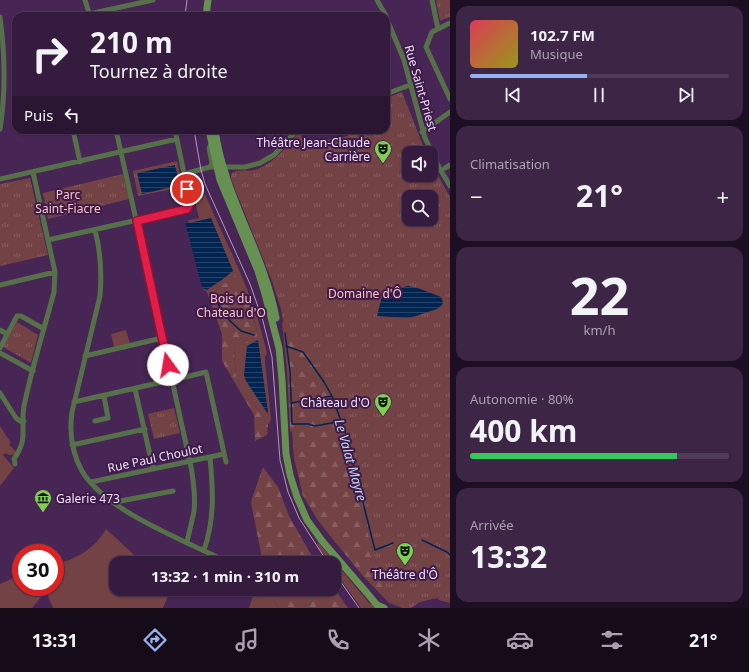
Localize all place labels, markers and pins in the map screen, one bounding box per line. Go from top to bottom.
place label: Théâtre Jean-Claude Carrière [256,134,370,165]
theatre icon: Théâtre Jean-Claude Carrière [373,139,393,164]
pin [170,172,204,206]
theatre icon: Château d'O [373,392,393,417]
place label: Château d'O [300,394,370,411]
museum icon: Galerie 473 [33,488,53,513]
place label: Galerie 473 [56,490,120,507]
theatre icon: Théâtre d'Ô [395,541,415,566]
place label: Théâtre d'Ô [372,566,438,583]

